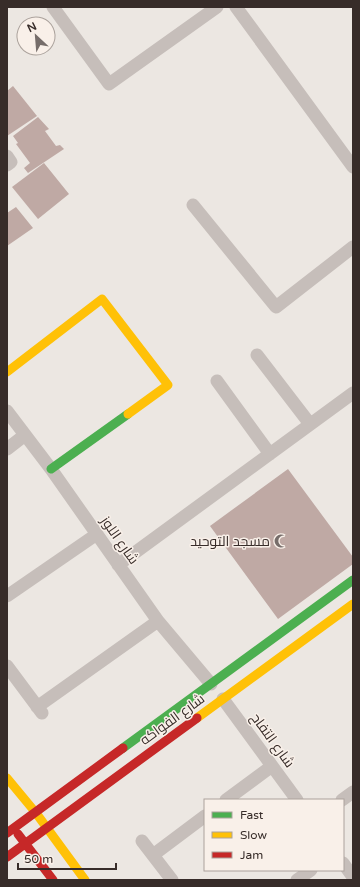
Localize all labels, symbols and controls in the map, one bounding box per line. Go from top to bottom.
north arrow [16,16,56,56]
text: N [25,20,39,35]
street label: شارع اللوز [96,512,142,567]
place label: مسجد التوحيد [190,533,270,550]
mosque icon: مسجد التوحيد [273,533,289,549]
street label: شارع الفواكه [137,690,208,749]
street label: شارع التفاح [247,710,298,771]
legend [204,799,344,871]
text: Fast [240,808,264,822]
text: Slow [240,828,267,842]
scale bar [18,845,116,871]
text: Jam [240,848,263,862]
text: 50 m [24,852,53,866]

